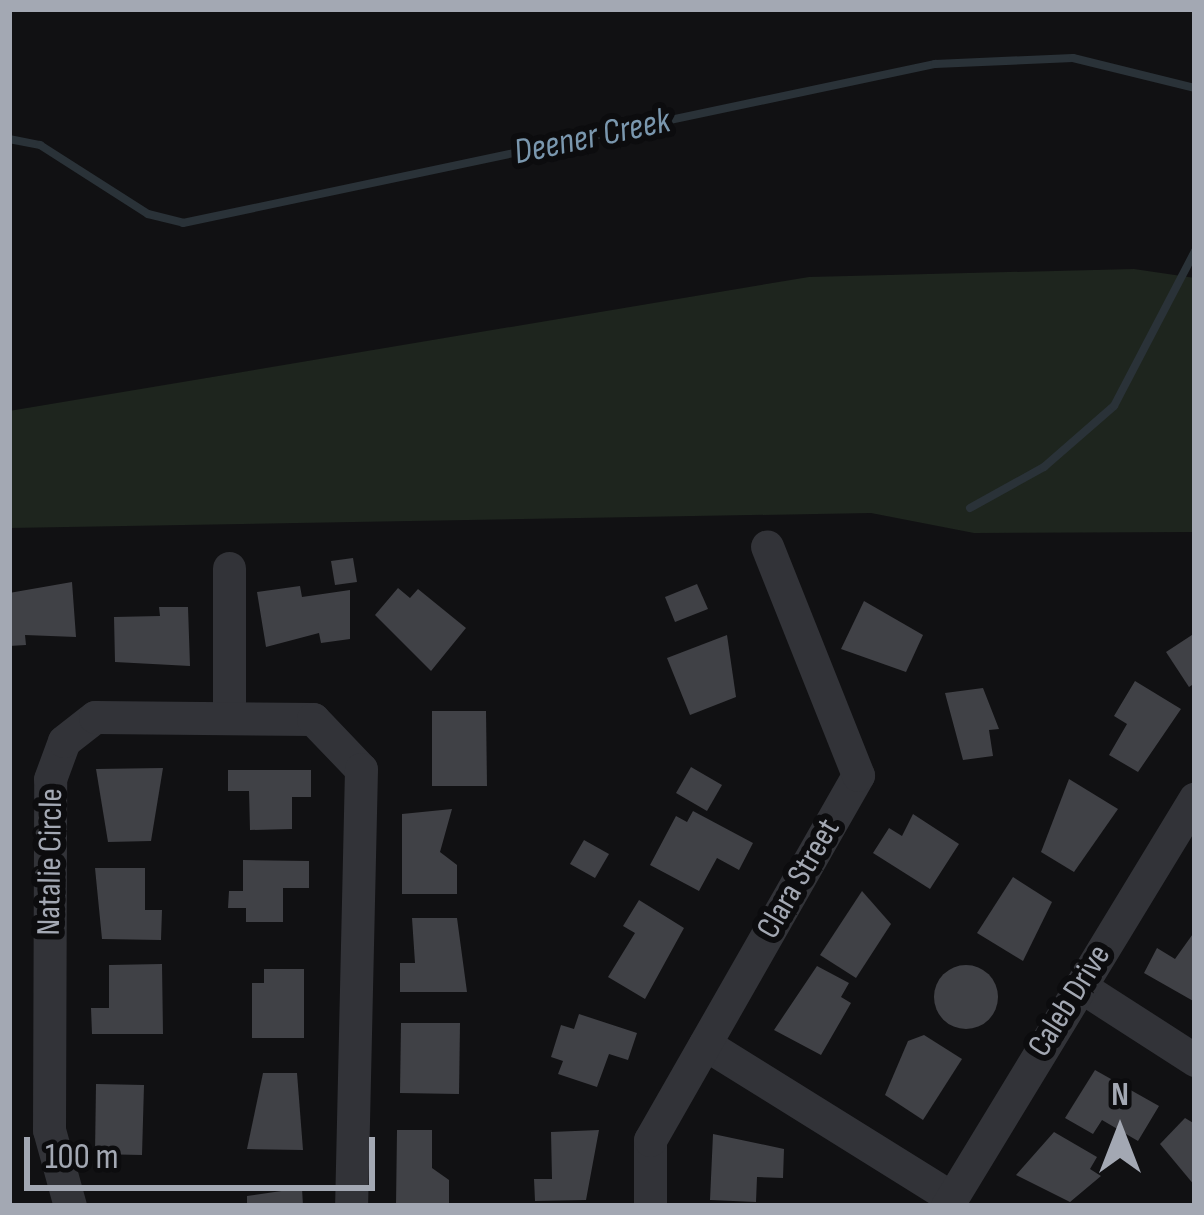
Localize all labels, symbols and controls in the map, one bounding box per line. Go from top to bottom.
water label: Deener Creek [510,99,674,175]
street label: Natalie Circle [30,788,72,936]
street label: Clara Street [749,812,849,946]
street label: Caleb Drive [1020,938,1120,1064]
north arrow [1060,1071,1180,1191]
text: N [1111,1075,1129,1115]
scale bar [30,1113,381,1187]
text: 100 m [45,1136,119,1179]

